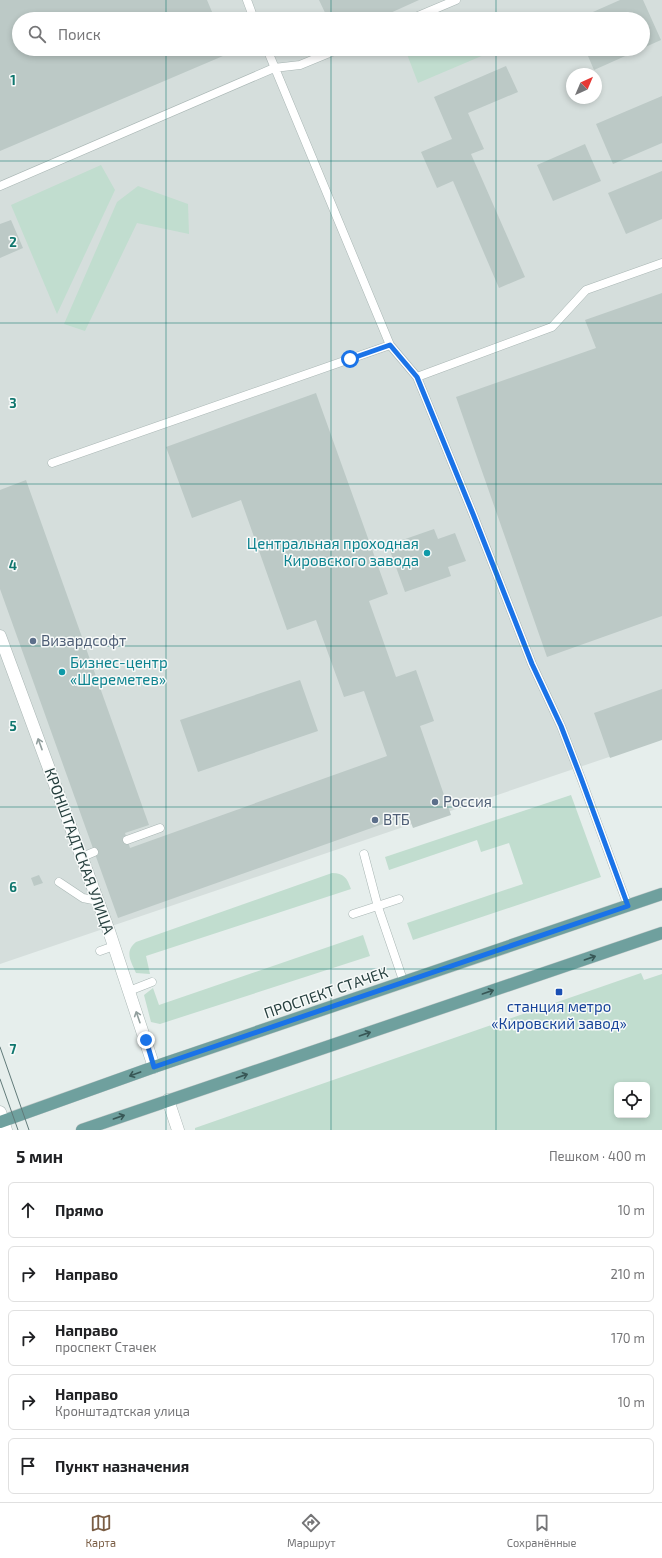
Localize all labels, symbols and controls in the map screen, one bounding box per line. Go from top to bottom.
search box [12,12,650,56]
icon: search [26,23,48,45]
text: Поиск [58,25,101,43]
north arrow [566,68,602,104]
text: 1 [10,72,16,88]
text: 2 [9,234,17,250]
route start [341,350,359,368]
text: 3 [9,395,17,411]
place label: Центральная проходная Кировского завода [247,534,419,569]
marker: Центральная проходная Кировского завода [422,548,432,558]
text: 4 [9,557,17,573]
place label: Визардсофт [41,631,126,649]
marker: Визардсофт [28,636,38,646]
place label: Бизнес-центр «Шереметев» [70,653,168,688]
marker: Бизнес-центр «Шереметев» [57,667,67,677]
text: 5 [9,718,17,734]
one-way arrow [36,738,43,751]
street label: КРОНШТАДТСКАЯ УЛИЦА [41,765,119,937]
place label: Россия [443,792,492,810]
marker: Россия [430,797,440,807]
place label: ВТБ [383,810,410,828]
marker: ВТБ [370,815,380,825]
text: 6 [9,879,17,895]
one-way arrow [583,954,596,961]
street label: ПРОСПЕКТ СТАЧЕК [261,962,390,1022]
marker: станция метро «Кировский завод» [554,987,564,997]
one-way arrow [482,988,494,996]
place label: станция метро «Кировский завод» [491,997,627,1032]
one-way arrow [133,1011,141,1023]
one-way arrow [358,1030,371,1037]
route end [137,1031,155,1049]
text: 7 [10,1041,17,1057]
one-way arrow [129,1071,141,1079]
one-way arrow [235,1071,247,1079]
map controls [614,1082,650,1118]
button: locate [614,1082,650,1118]
one-way arrow [112,1113,124,1121]
text: 5 мин [16,1146,63,1166]
text: Пешком · 400 m [549,1148,646,1164]
icon: ahead [17,1199,39,1221]
text: Прямо [55,1201,104,1219]
text: 10 m [618,1202,645,1218]
icon: right [17,1263,39,1285]
text: Направо [55,1265,118,1283]
text: 210 m [610,1266,645,1282]
text: Направо [55,1321,118,1339]
icon: right [17,1327,39,1349]
text: 170 m [611,1330,645,1346]
text: проспект Стачек [55,1339,156,1355]
text: Направо [55,1385,118,1403]
icon: right [17,1391,39,1413]
text: 10 m [618,1394,645,1410]
text: Кронштадтская улица [55,1403,190,1419]
icon: arrive [17,1455,39,1477]
text: Пункт назначения [55,1457,189,1475]
tab: Карта [86,1512,116,1549]
tab: Маршрут [287,1512,336,1549]
tab: Сохранённые [507,1512,576,1549]

